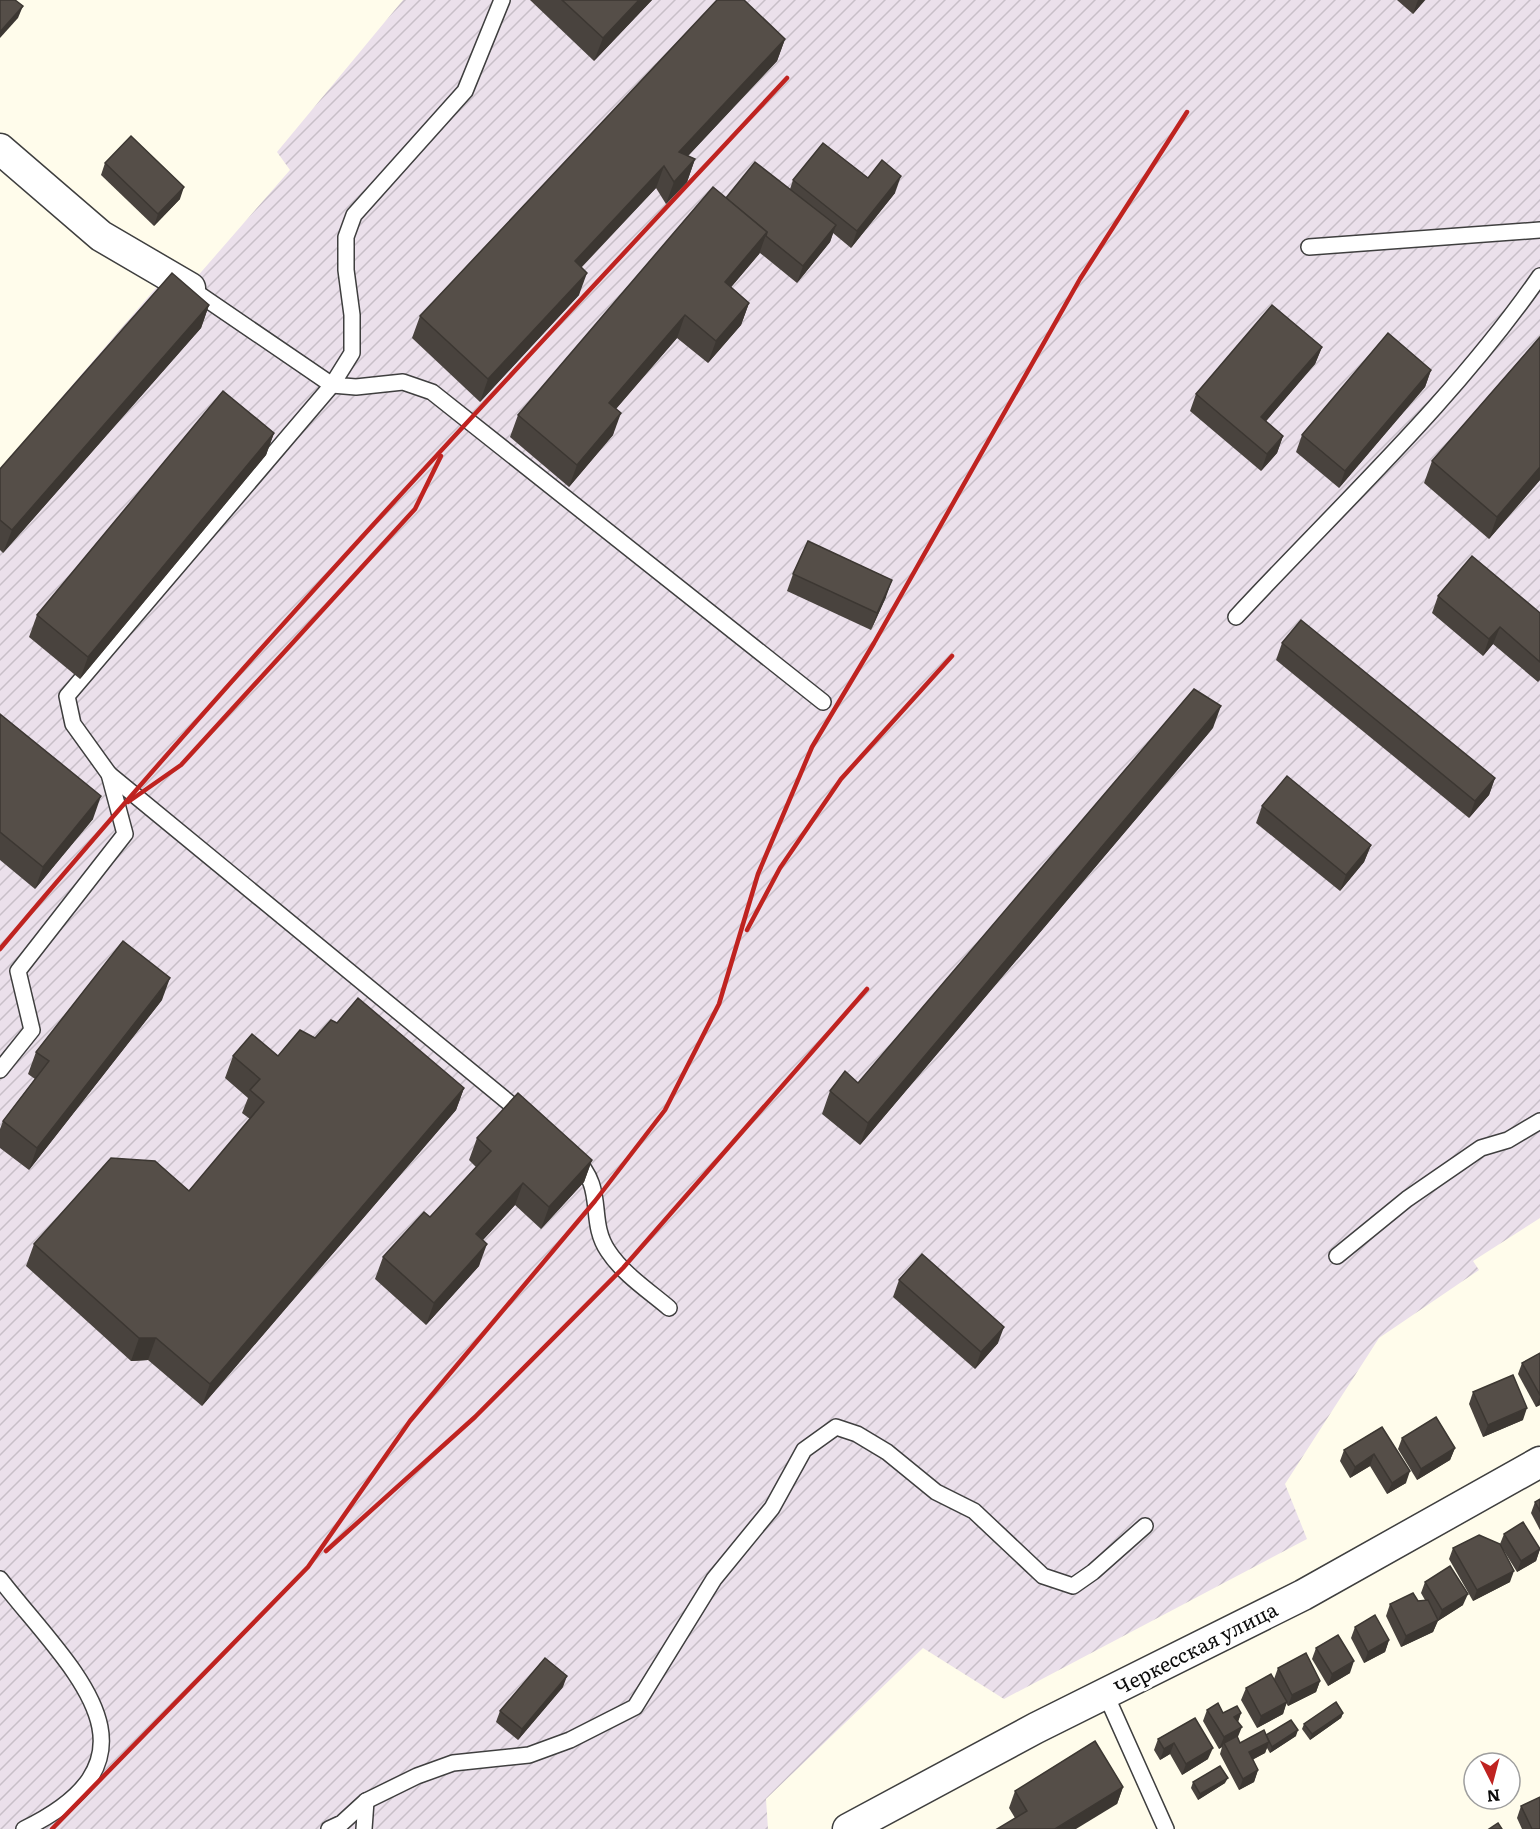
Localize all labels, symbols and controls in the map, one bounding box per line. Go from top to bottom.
street label: Черкесская улица [1108,1593,1282,1701]
north arrow [1462,1751,1522,1811]
text: N [1486,1784,1502,1810]

